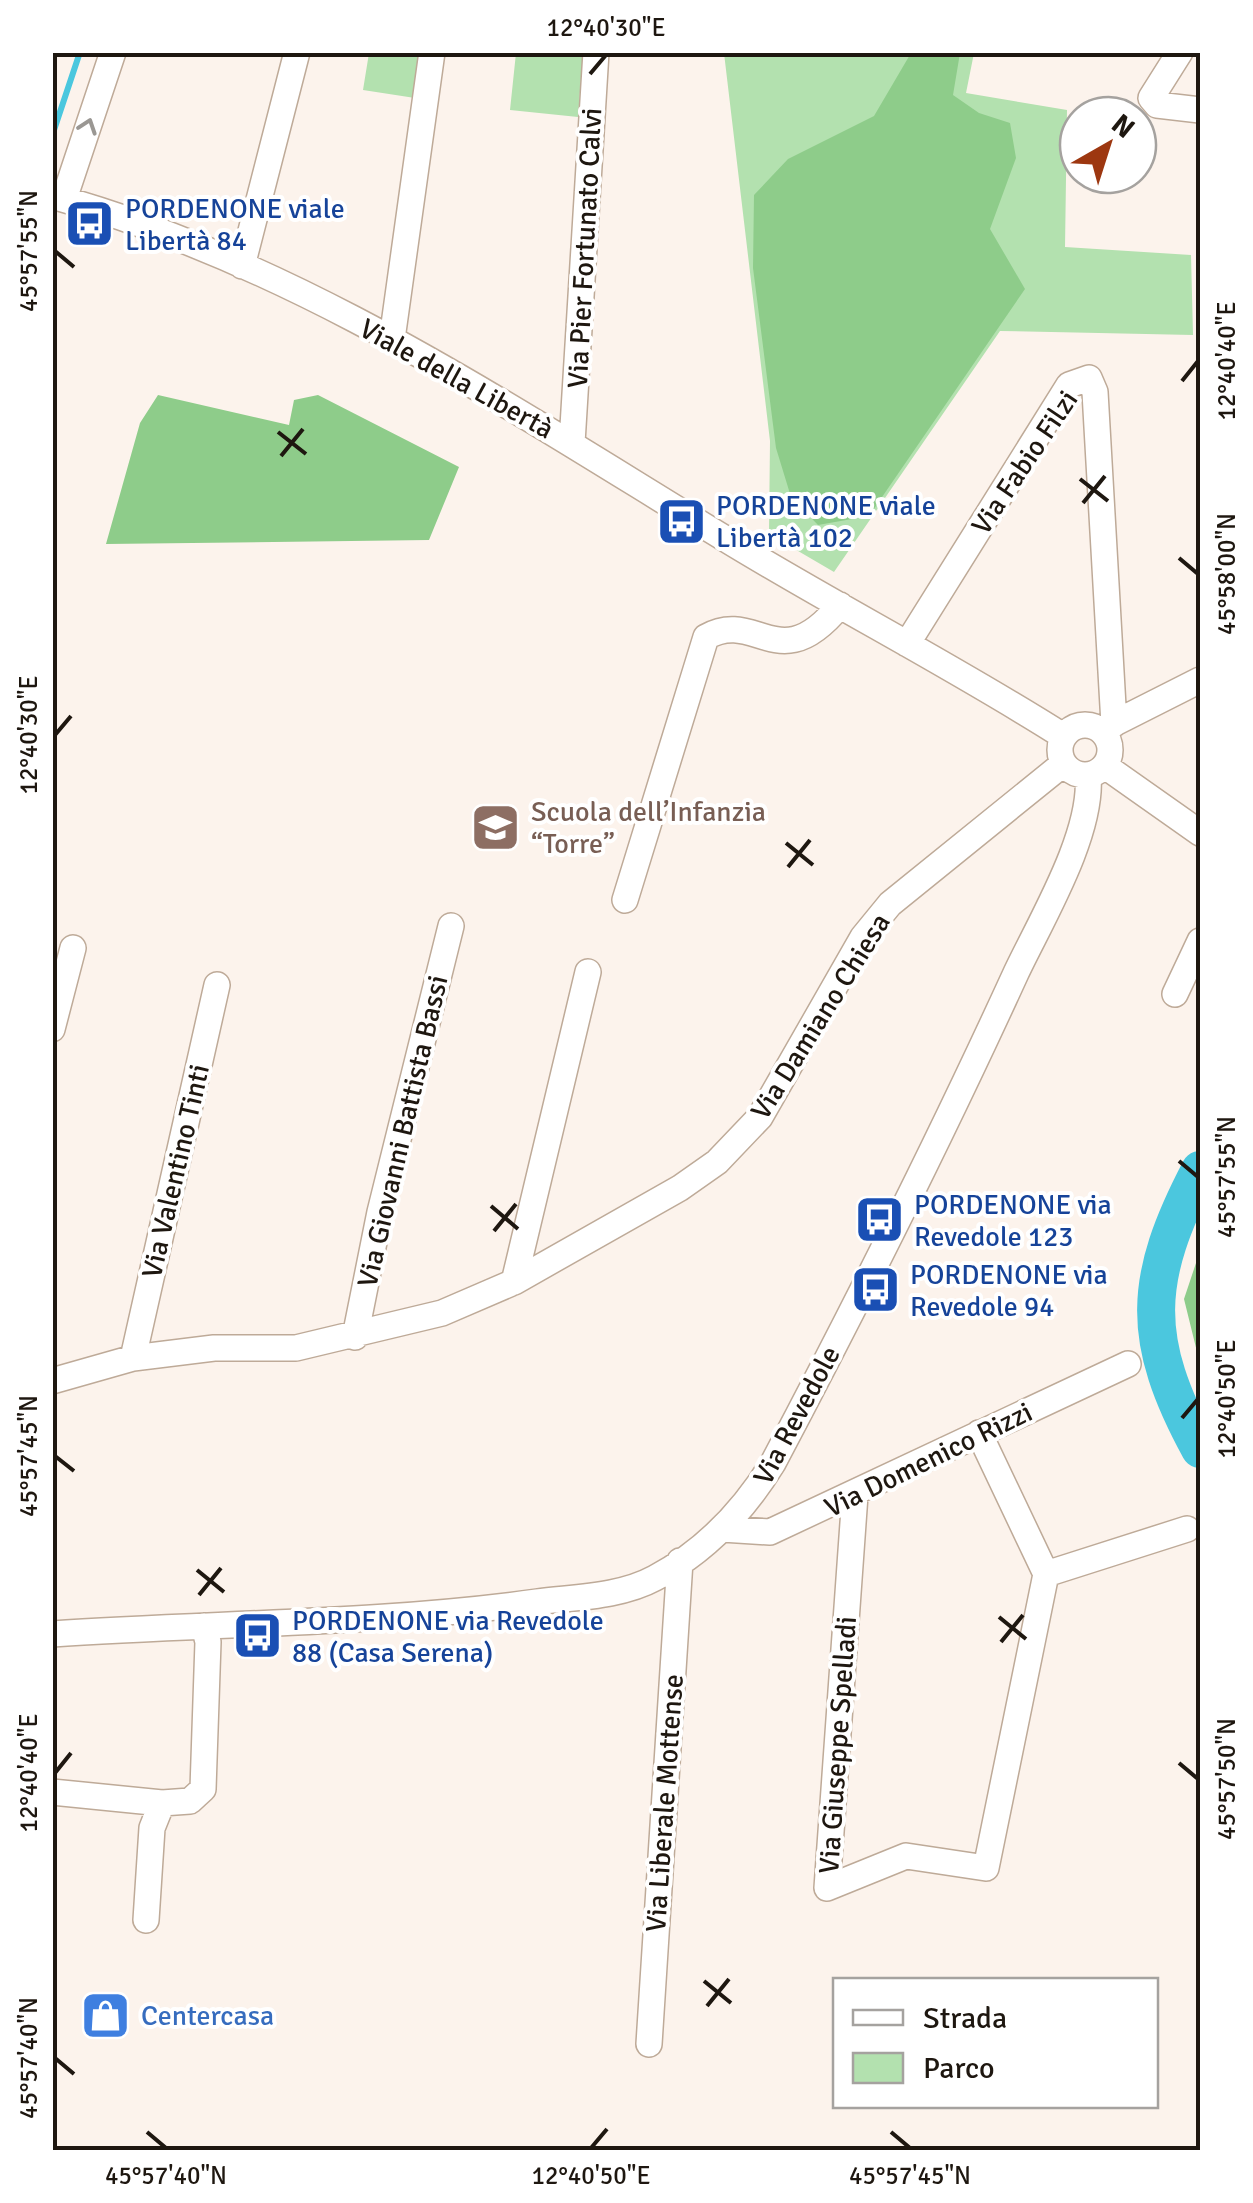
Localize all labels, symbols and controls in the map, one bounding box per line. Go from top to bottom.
text: 12°40'30"E [546,12,666,43]
north arrow [1058,95,1158,195]
street label: Via Pier Fortunato Calvi [561,107,609,389]
text: N [1105,107,1141,146]
one-way arrow [77,118,97,135]
text: 45°57'55"N [13,190,44,312]
place label: PORDENONE viale Libertà 84 [125,192,345,258]
bus stop icon: PORDENONE viale Libertà 84 [64,198,116,250]
text: 12°40'40"E [1211,301,1242,421]
street label: Viale della Libertà [353,311,560,446]
street label: Via Fabio Filzi [964,384,1085,541]
place label: PORDENONE viale Libertà 102 [716,489,936,555]
bus stop icon: PORDENONE viale Libertà 102 [655,495,707,547]
text: 45°58'00"N [1211,513,1242,635]
text: 12°40'30"E [13,675,44,795]
place label: Scuola dell’Infanzia “Torre” [531,795,766,861]
school or university icon: Scuola dell’Infanzia “Torre” [470,801,522,853]
street label: Via Damiano Chiesa [744,907,898,1126]
street label: Via Giovanni Battista Bassi [351,972,455,1290]
street label: Via Valentino Tinti [135,1061,217,1281]
text: 45°57'55"N [1211,1116,1242,1238]
place label: PORDENONE via Revedole 123 [914,1188,1112,1254]
bus stop icon: PORDENONE via Revedole 123 [853,1194,905,1246]
place label: PORDENONE via Revedole 94 [910,1258,1108,1324]
bus stop icon: PORDENONE via Revedole 94 [849,1264,901,1316]
text: 12°40'50"E [1211,1339,1242,1459]
street label: Via Revedole [746,1340,848,1491]
text: 45°57'45"N [13,1395,44,1517]
street label: Via Domenico Rizzi [819,1395,1038,1525]
place label: PORDENONE via Revedole 88 (Casa Serena) [292,1604,604,1670]
bus stop icon: PORDENONE via Revedole 88 (Casa Serena) [231,1610,283,1662]
street label: Via Giuseppe Spelladi [812,1615,864,1875]
street label: Via Liberale Mottense [639,1673,691,1933]
text: 12°40'40"E [13,1713,44,1833]
text: 45°57'50"N [1211,1718,1242,1840]
legend [833,1978,1158,2108]
shop icon: Centercasa [80,1989,132,2041]
text: 45°57'40"N [13,1997,44,2119]
place label: Centercasa [141,1999,274,2033]
text: Strada [923,2000,1007,2037]
text: Parco [923,2050,995,2087]
text: 45°57'40"N [105,2160,227,2191]
text: 12°40'50"E [531,2160,651,2191]
text: 45°57'45"N [849,2160,971,2191]

